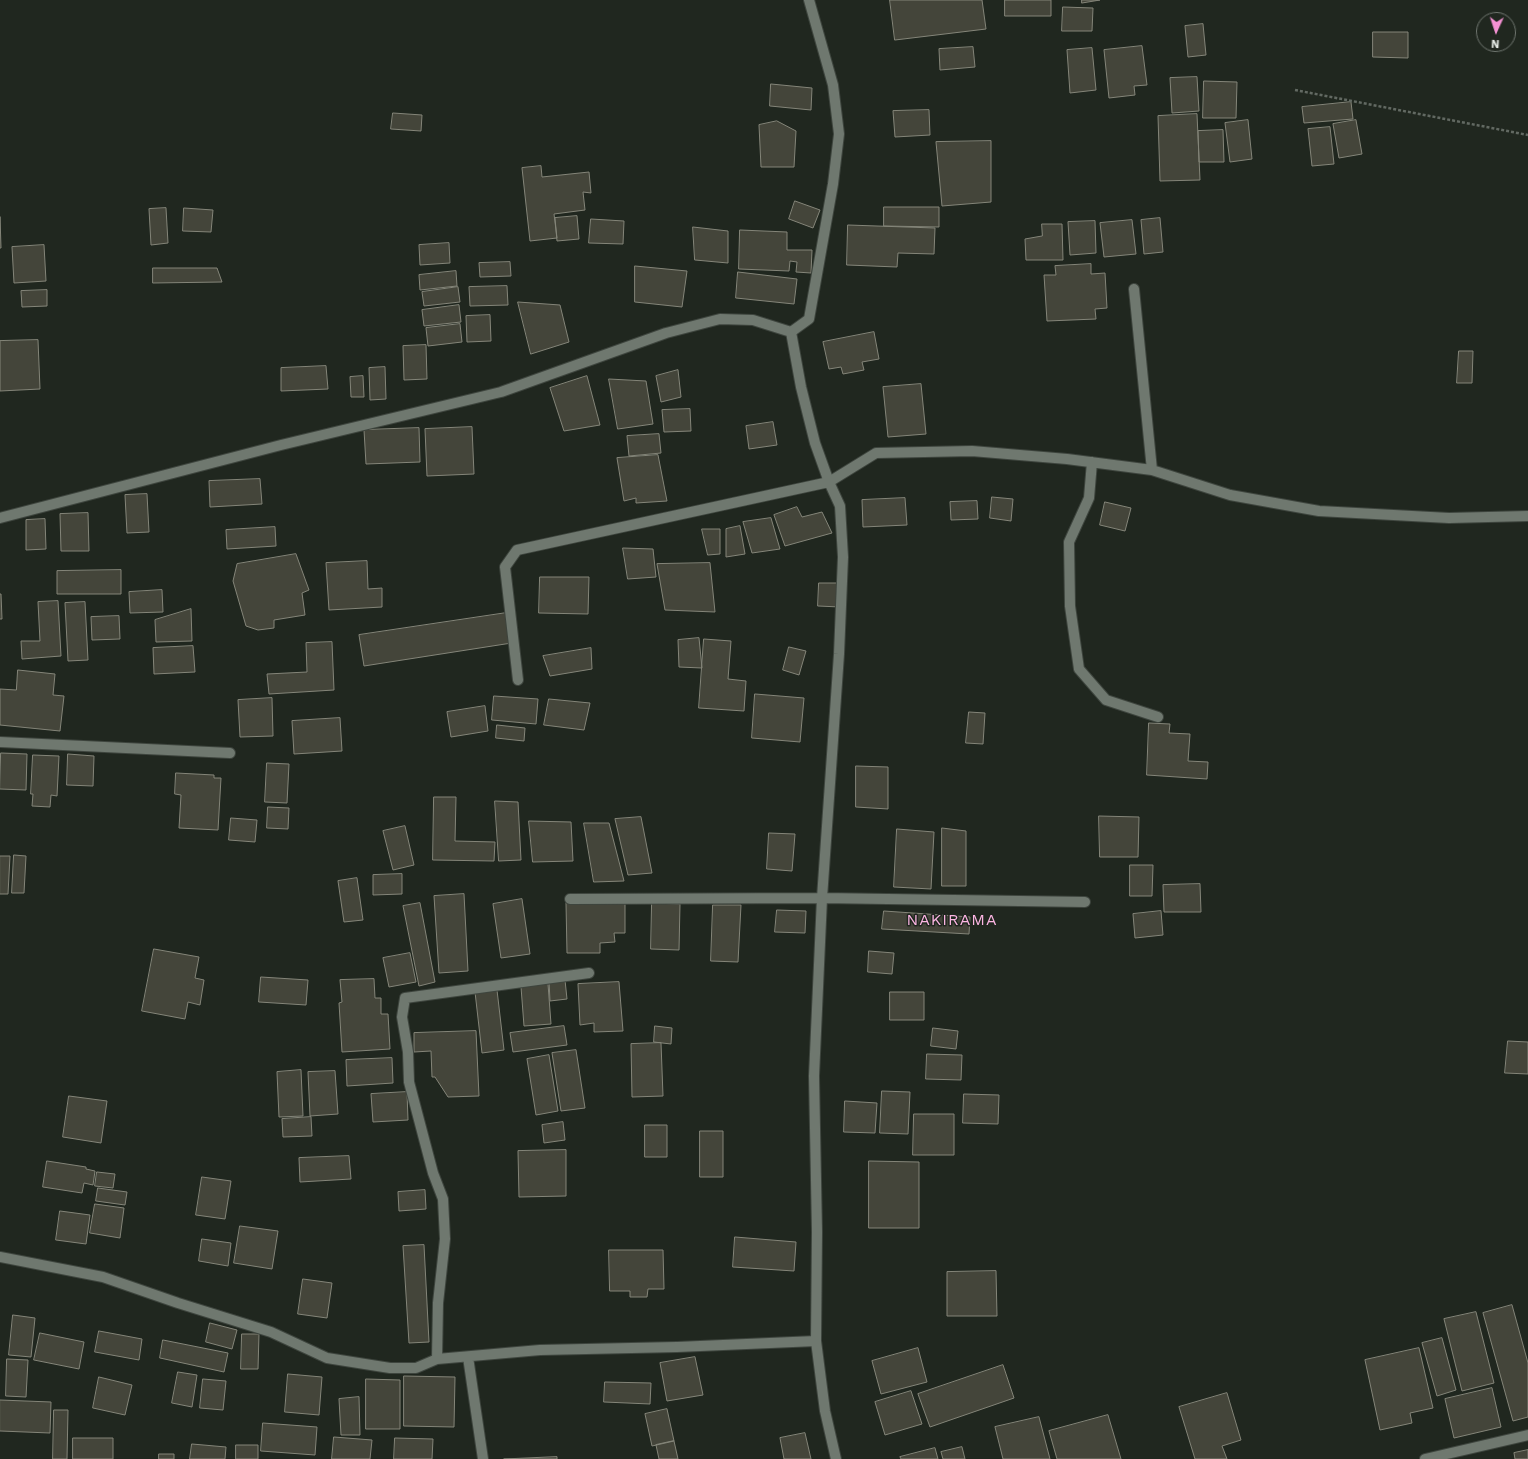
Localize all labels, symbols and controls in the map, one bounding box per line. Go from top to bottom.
north arrow [1476,12,1516,52]
text: N [1491,37,1500,50]
district label: NAKIRAMA [907,910,997,930]

